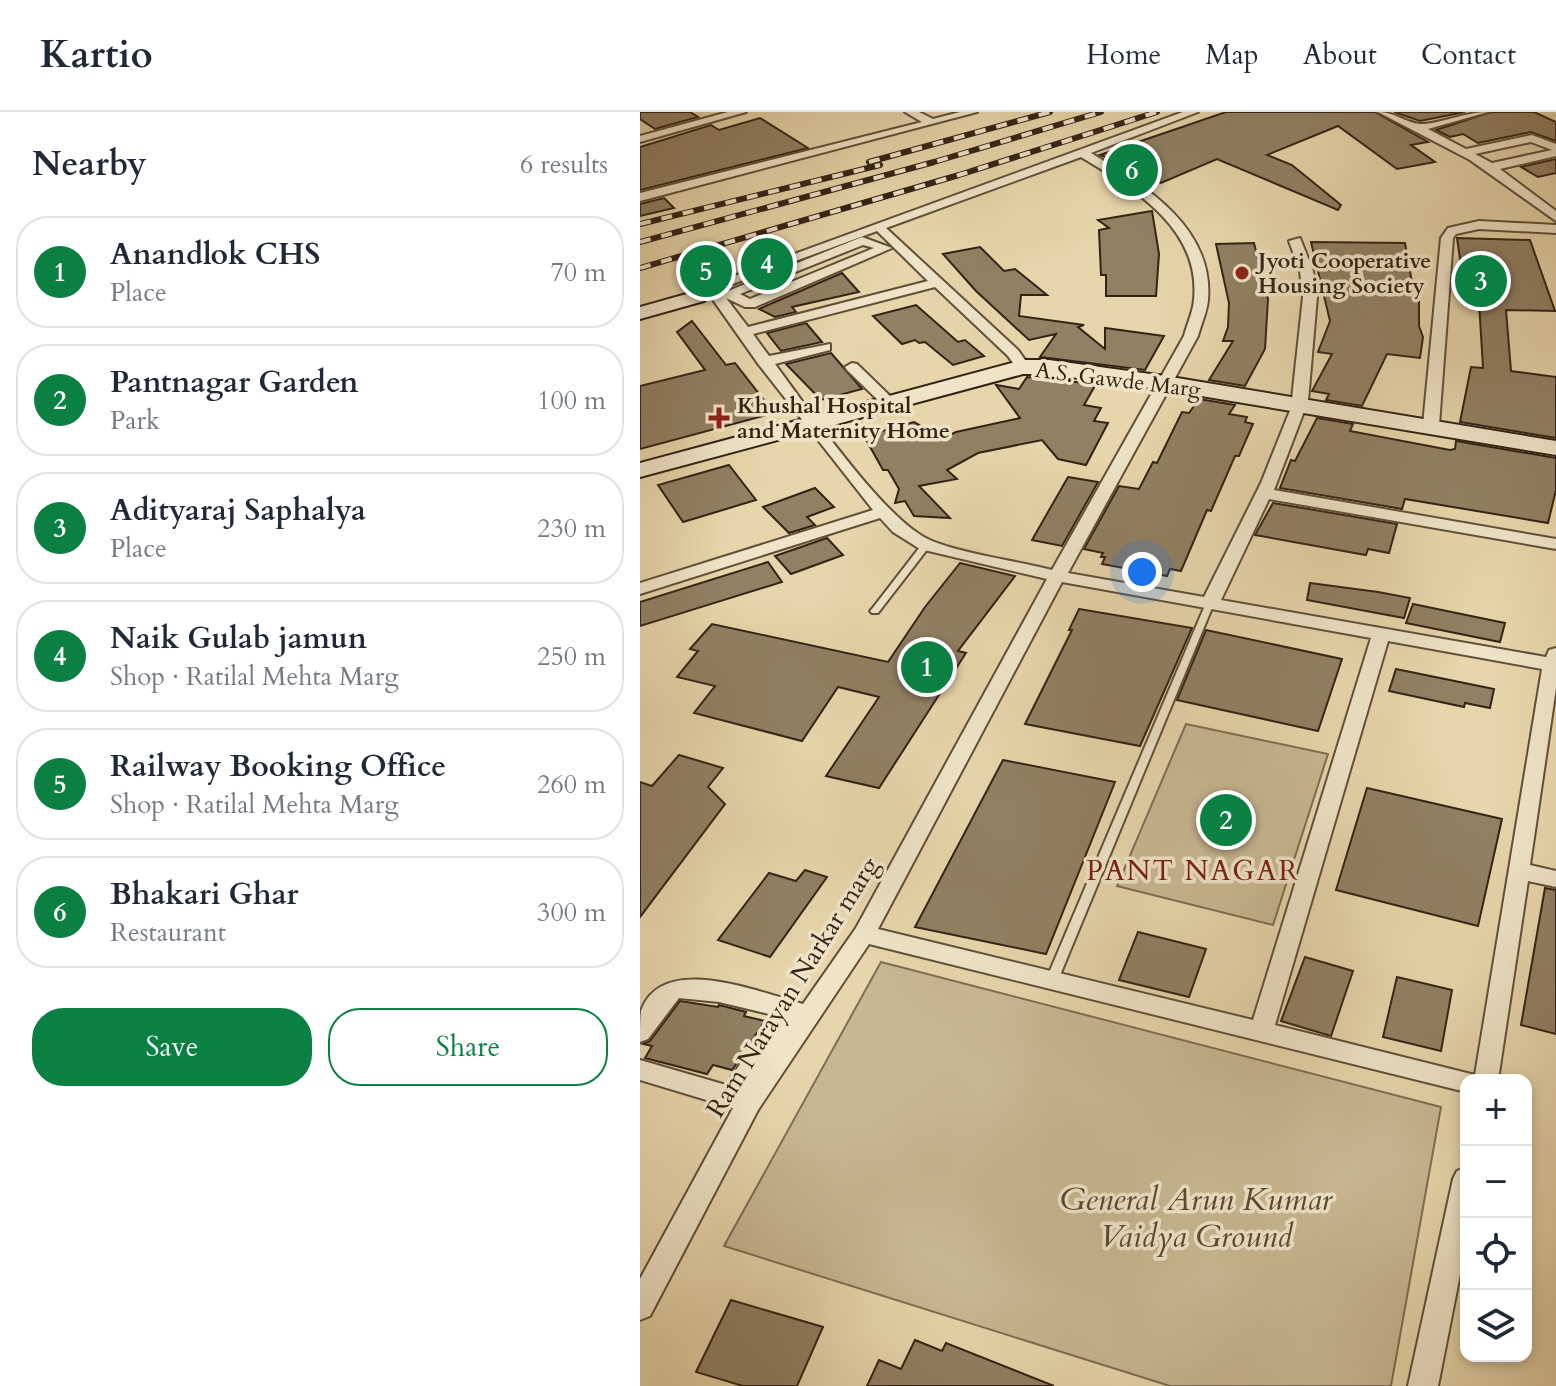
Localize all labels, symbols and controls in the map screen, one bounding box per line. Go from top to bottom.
text: Kartio [40,29,153,81]
text: Home [1086,36,1161,74]
text: Map [1205,36,1259,74]
text: About [1303,36,1377,74]
text: Contact [1421,36,1516,74]
pin: 6 [1106,140,1158,200]
text: Nearby [32,141,147,187]
text: 6 results [520,147,608,182]
text: Anandlok CHS [110,234,320,275]
pin: 4 [741,234,793,294]
pin: 5 [680,241,732,301]
place label: Jyoti Cooperative Housing Society [1255,246,1431,301]
pin: 3 [1455,251,1507,311]
text: 1 [53,255,67,290]
text: 70 m [550,255,606,290]
marker: Jyoti Cooperative Housing Society [1233,264,1251,282]
text: Place [110,275,167,310]
street label: A.S. Gawde Marg [1033,355,1203,405]
text: Pantnagar Garden [110,362,358,403]
text: 2 [53,383,67,418]
text: 100 m [537,383,606,418]
place label: Khushal Hospital and Maternity Home [737,391,950,446]
text: Park [110,403,160,438]
marker: Khushal Hospital and Maternity Home [708,407,730,429]
text: Adityaraj Saphalya [110,490,366,531]
text: 3 [53,511,67,546]
text: 230 m [537,511,606,546]
text: Place [110,531,167,566]
your location [1122,552,1162,592]
text: Naik Gulab jamun [110,618,367,659]
pin: 1 [901,637,953,697]
text: 4 [53,639,67,674]
text: 250 m [537,639,606,674]
text: Shop · Ratilal Mehta Marg [110,659,399,694]
text: Railway Booking Office [110,746,446,787]
text: 5 [53,767,67,802]
text: 260 m [537,767,606,802]
text: Shop · Ratilal Mehta Marg [110,787,399,822]
pin: 2 [1200,790,1252,850]
street label: Ram Narayan Narkar marg [698,850,887,1124]
district label: PANT NAGAR [1086,852,1300,890]
text: Bhakari Ghar [110,874,299,915]
text: 6 [53,895,67,930]
text: 300 m [537,895,606,930]
text: Restaurant [110,915,226,950]
button: Save [32,1008,312,1086]
button: Share [328,1008,608,1086]
map controls [1460,1074,1532,1362]
button: + [1460,1074,1532,1146]
button: − [1460,1146,1532,1218]
park label: General Arun Kumar Vaidya Ground [1060,1178,1334,1259]
button: locate [1460,1218,1532,1290]
button: layers [1460,1290,1532,1362]

